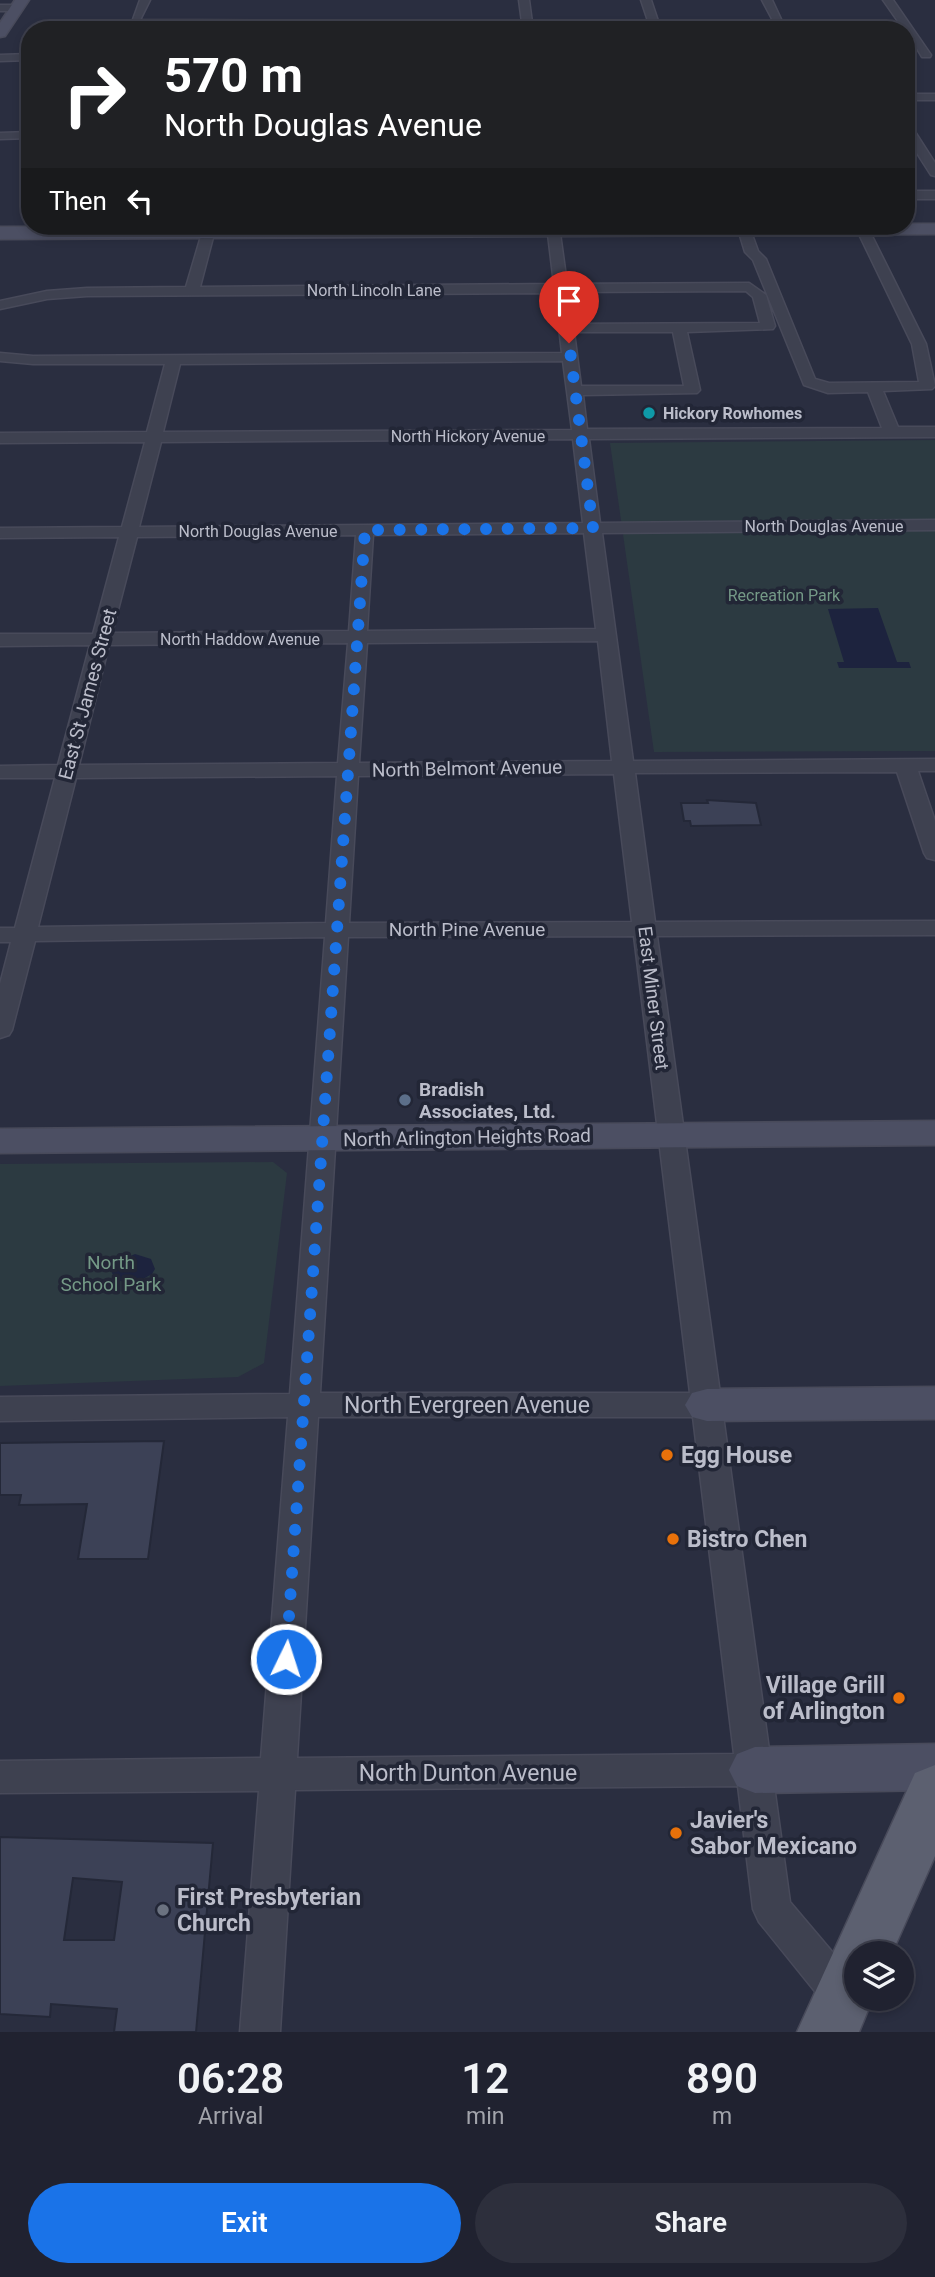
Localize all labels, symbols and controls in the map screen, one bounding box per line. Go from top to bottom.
text: 570 m [164,47,303,104]
icon: right [49,49,140,140]
text: North Douglas Avenue [164,106,482,144]
icon: left [121,182,159,220]
text: Then [49,186,107,216]
pin [539,271,599,343]
street label: North Lincoln Lane [307,281,441,300]
icon: arrive [550,282,588,320]
place label: Hickory Rowhomes [663,404,802,423]
marker: Hickory Rowhomes [641,405,657,421]
street label: North Hickory Avenue [391,427,545,446]
street label: North Douglas Avenue [745,517,903,536]
street label: North Douglas Avenue [179,522,337,541]
park label: Recreation Park [728,586,841,605]
street label: East St James Street [54,606,121,782]
street label: North Haddow Avenue [160,630,320,649]
street label: North Belmont Avenue [372,755,562,782]
street label: North Pine Avenue [389,918,545,941]
street label: East Miner Street [633,925,674,1071]
place label: Bradish Associates, Ltd. [419,1078,556,1123]
marker: Bradish Associates, Ltd. [397,1092,413,1108]
street label: North Arlington Heights Road [343,1124,591,1151]
park label: North School Park [61,1251,162,1296]
street label: North Evergreen Avenue [344,1392,590,1419]
place label: Egg House [681,1442,792,1469]
marker: Egg House [659,1447,675,1463]
place label: Bistro Chen [687,1526,807,1553]
marker: Bistro Chen [665,1531,681,1547]
position arrow [249,1622,323,1696]
place label: Village Grill of Arlington [763,1672,885,1725]
marker: Village Grill of Arlington [891,1690,907,1706]
street label: North Dunton Avenue [359,1760,577,1787]
place label: Javier's Sabor Mexicano [690,1807,857,1860]
marker: Javier's Sabor Mexicano [668,1825,684,1841]
place label: First Presbyterian Church [177,1884,361,1937]
marker: First Presbyterian Church [155,1902,171,1918]
map controls [844,1941,914,2011]
button: layers [844,1941,914,2011]
text: 06:28 [177,2054,284,2103]
text: 12 [461,2054,509,2103]
text: 890 [686,2054,758,2103]
text: Arrival [198,2103,263,2130]
text: min [466,2103,504,2130]
text: m [712,2103,732,2130]
button: Exit [28,2183,461,2263]
button: Share [475,2183,907,2263]

